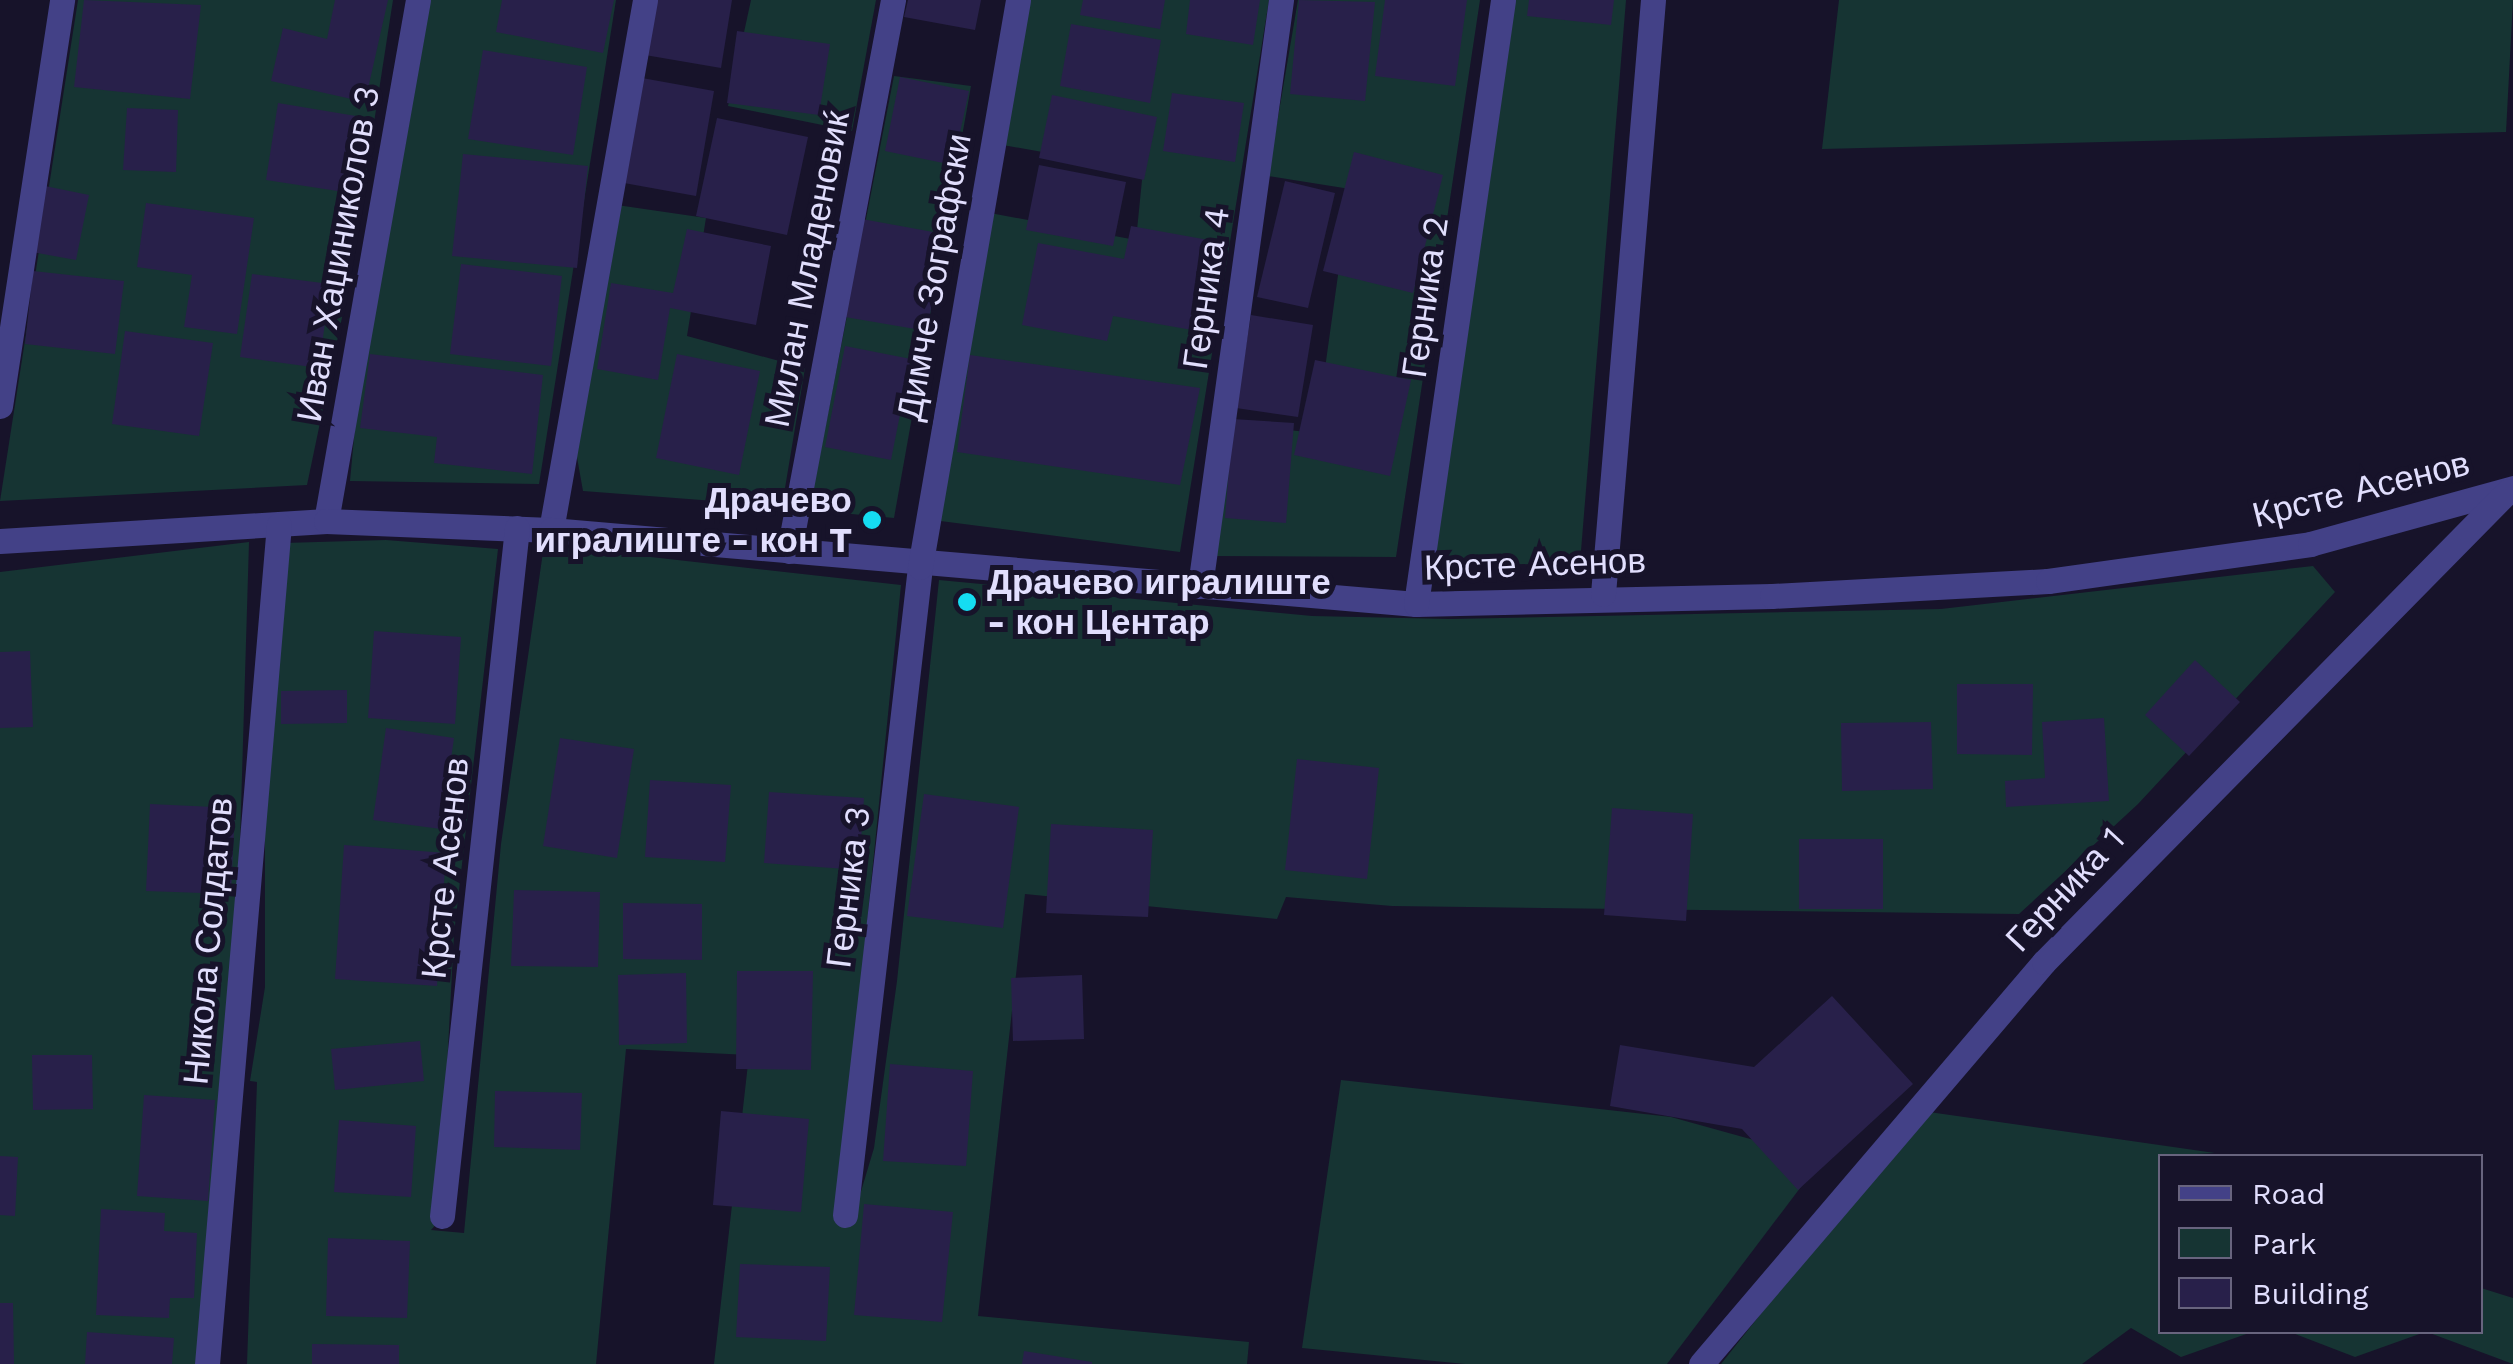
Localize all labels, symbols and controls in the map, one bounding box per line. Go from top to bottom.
street label: Иван Хаџиниколов 3 [288,83,388,425]
street label: Милан Младеновиќ [756,107,858,431]
street label: Димче Зографски [888,130,980,424]
street label: Герника 4 [1174,204,1238,372]
street label: Герника 2 [1393,214,1457,380]
street label: Крсте Асенов [2248,442,2474,536]
place label: Драчево игралиште - кон T [535,479,852,561]
marker: Драчево игралиште - кон T [861,509,883,531]
street label: Крсте Асенов [1423,539,1647,589]
place label: Драчево игралиште - кон Центар [987,561,1331,643]
marker: Драчево игралиште - кон Центар [956,591,978,613]
street label: Крсте Асенов [413,755,477,981]
street label: Никола Солдатов [175,796,241,1086]
street label: Герника 3 [817,804,879,970]
street label: Герника 1 [1997,818,2133,960]
legend [2158,1154,2483,1334]
text: Road [2252,1176,2325,1211]
text: Park [2252,1226,2317,1261]
text: Building [2252,1276,2369,1311]

